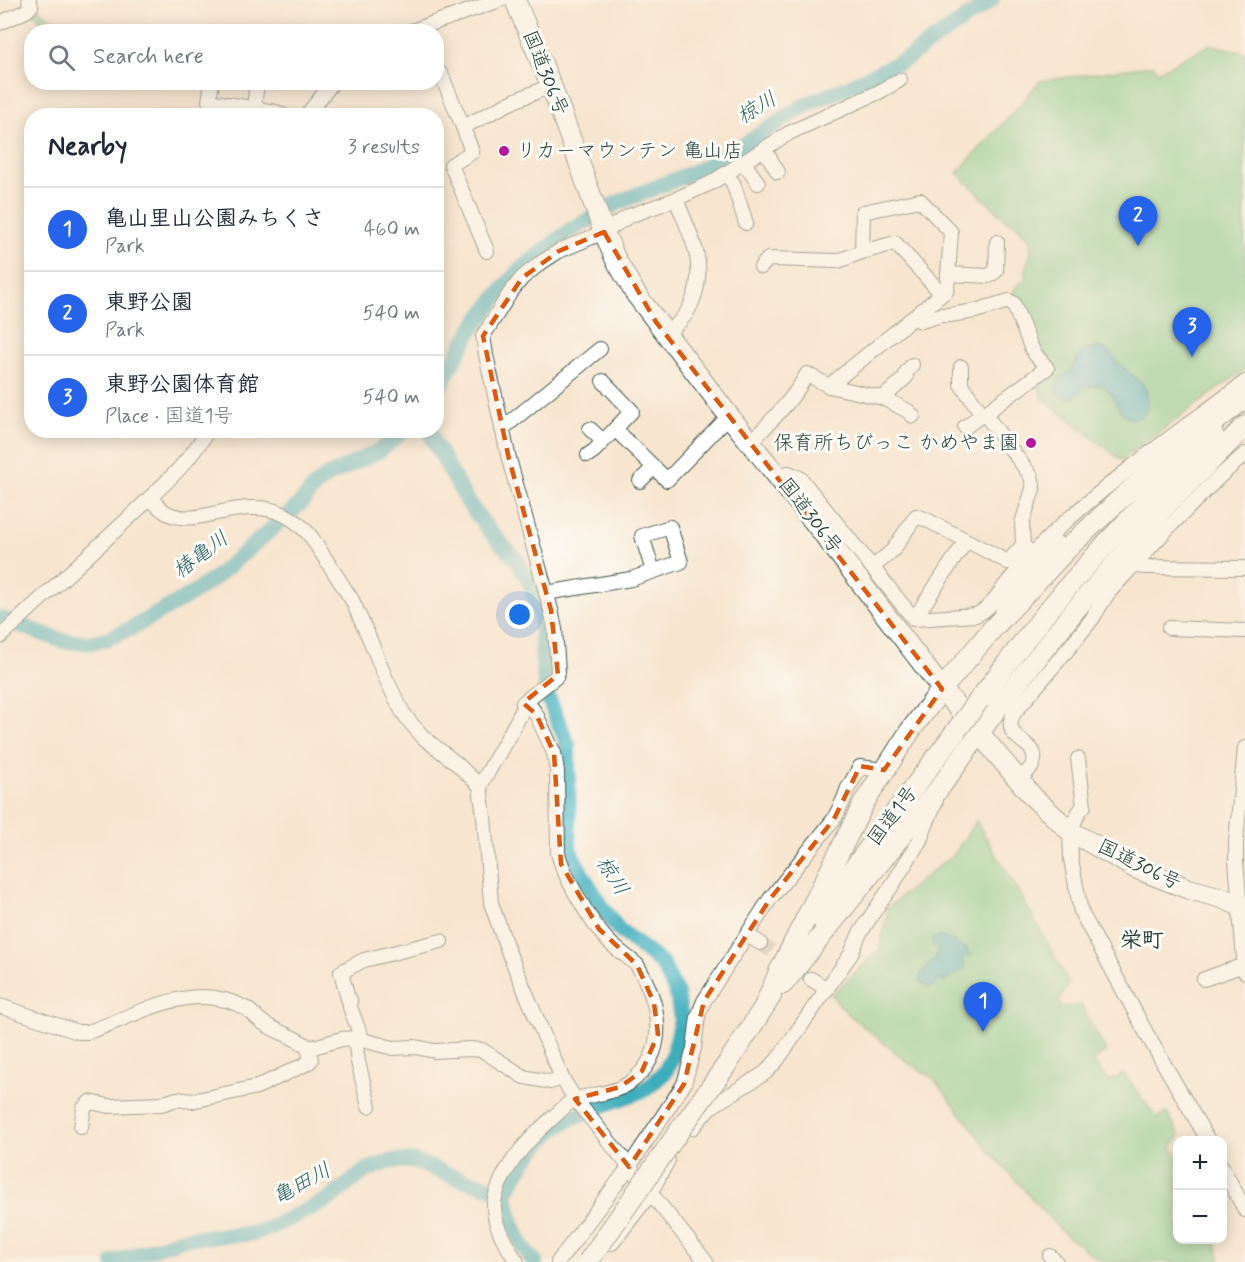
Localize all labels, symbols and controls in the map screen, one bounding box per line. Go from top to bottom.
search box [24,24,444,90]
street label: 国道306号 [516,26,574,120]
icon: search [45,41,78,74]
text: Search here [93,43,204,71]
water label: 椋川 [732,85,782,131]
text: Nearby [48,130,127,164]
text: 3 results [348,134,420,161]
place label: リカーマウンテン 亀山店 [516,138,743,165]
marker: リカーマウンテン 亀山店 [497,144,511,158]
pin: 2 [1118,196,1158,246]
text: 亀山里山公園みちくさ [105,205,325,233]
text: 1 [63,216,72,243]
text: 460 m [364,216,420,243]
text: Park [105,233,145,260]
text: 東野公園 [105,289,193,317]
text: 2 [63,300,72,327]
text: 540 m [363,300,420,327]
pin: 3 [1172,308,1212,357]
text: Park [105,317,145,344]
text: 東野公園体育館 [105,371,259,399]
text: 3 [63,384,72,411]
text: 540 m [363,384,420,411]
text: Place · 国道1号 [105,403,233,430]
place label: 保育所ちびっこ かめやま園 [774,430,1019,457]
marker: 保育所ちびっこ かめやま園 [1024,436,1038,450]
street label: 国道306号 [772,472,848,560]
water label: 椿亀川 [167,525,235,585]
your location [505,600,534,629]
street label: 国道1号 [861,780,925,852]
street label: 国道306号 [1093,833,1185,897]
water label: 椋川 [589,851,635,901]
district label: 栄町 [1120,927,1164,955]
pin: 1 [964,982,1002,1032]
map controls [1173,1136,1227,1244]
button: + [1173,1136,1227,1190]
water label: 亀田川 [268,1156,336,1212]
button: − [1173,1190,1227,1244]

